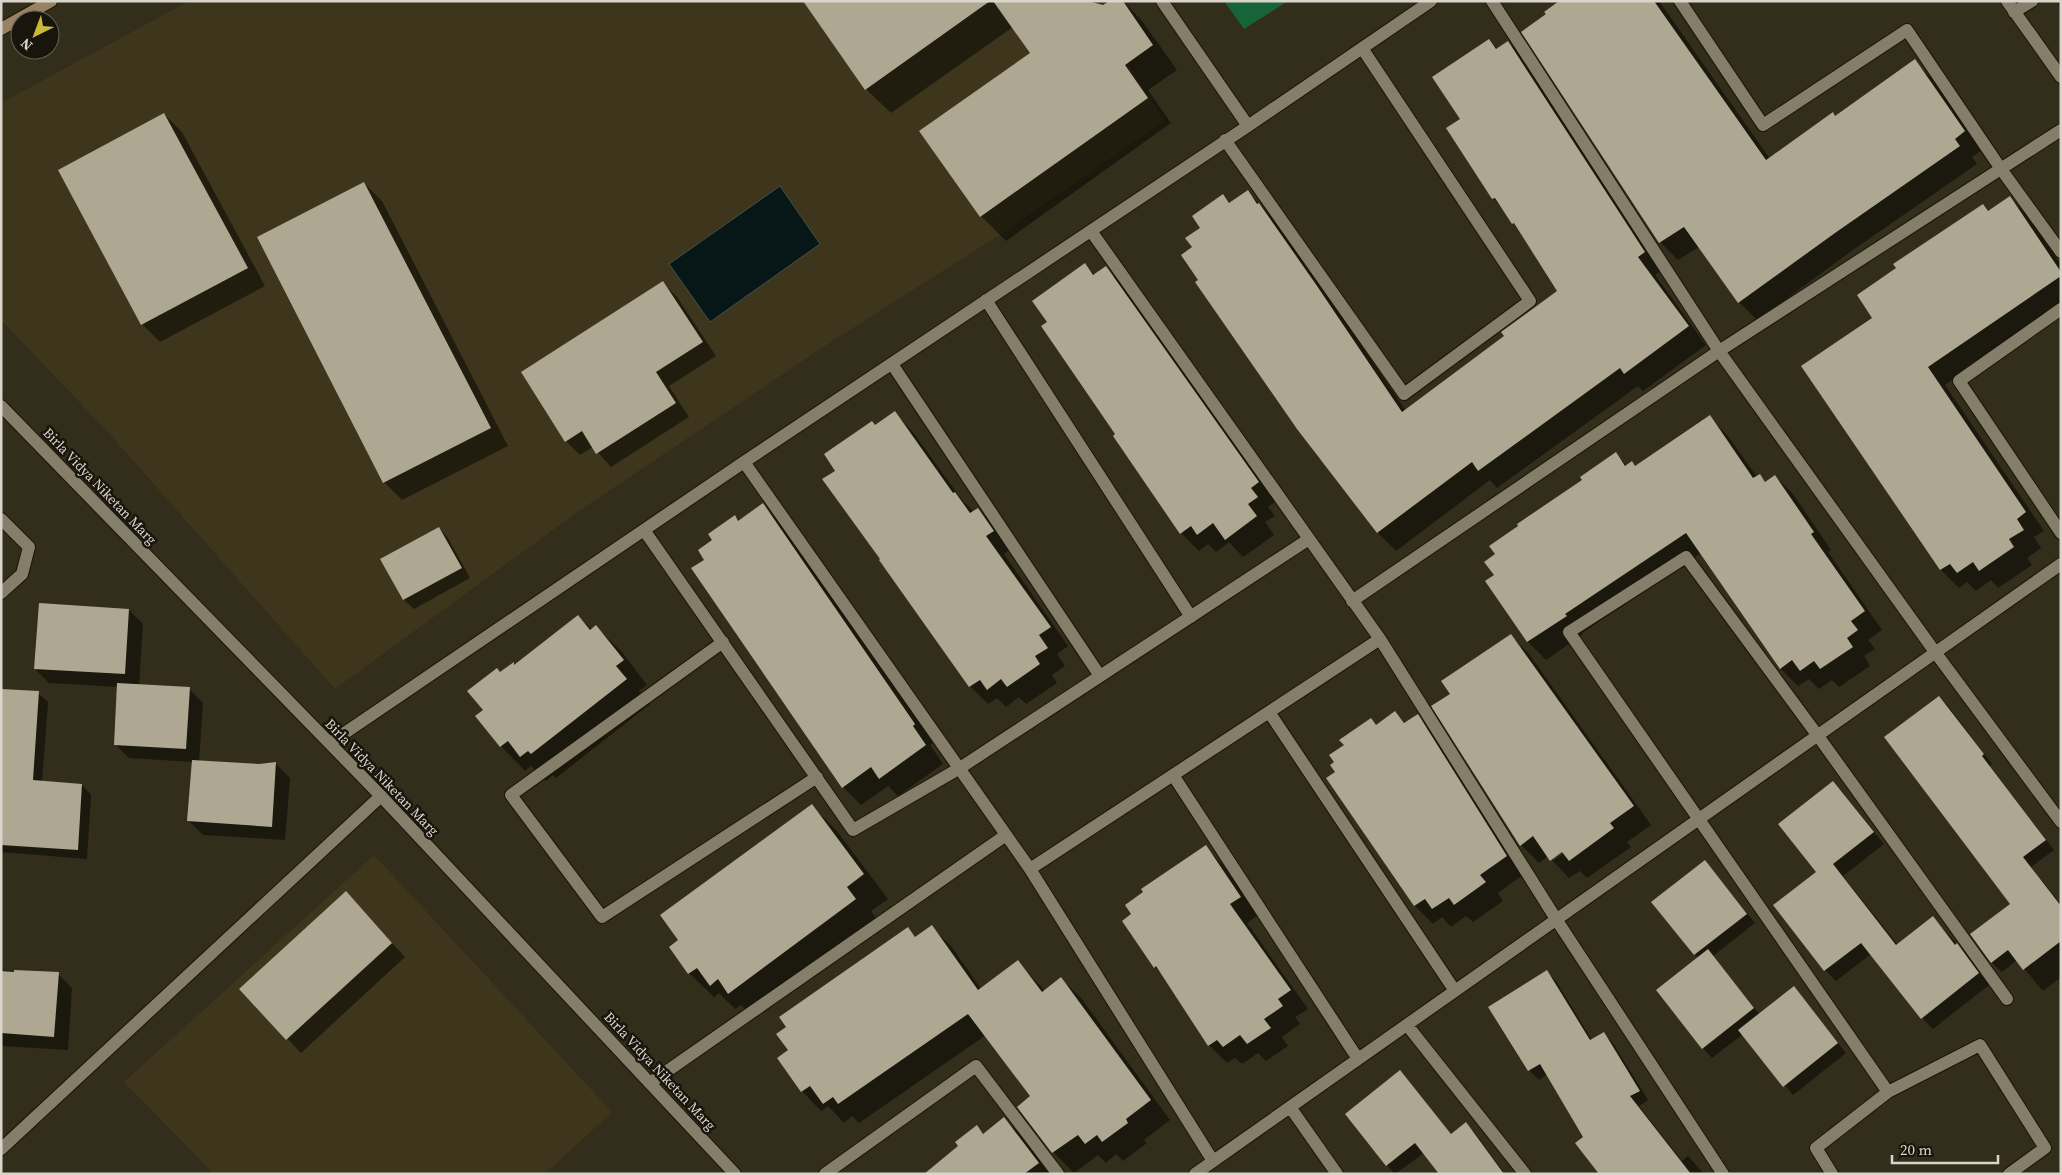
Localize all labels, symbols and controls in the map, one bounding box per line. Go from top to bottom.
north arrow [10,10,60,60]
text: N [16,34,37,56]
street label: Birla Vidya Niketan Marg [39,423,161,549]
street label: Birla Vidya Niketan Marg [321,714,443,840]
street label: Birla Vidya Niketan Marg [600,1007,720,1135]
scale bar [1892,1132,1998,1164]
text: 20 m [1900,1139,1932,1160]

